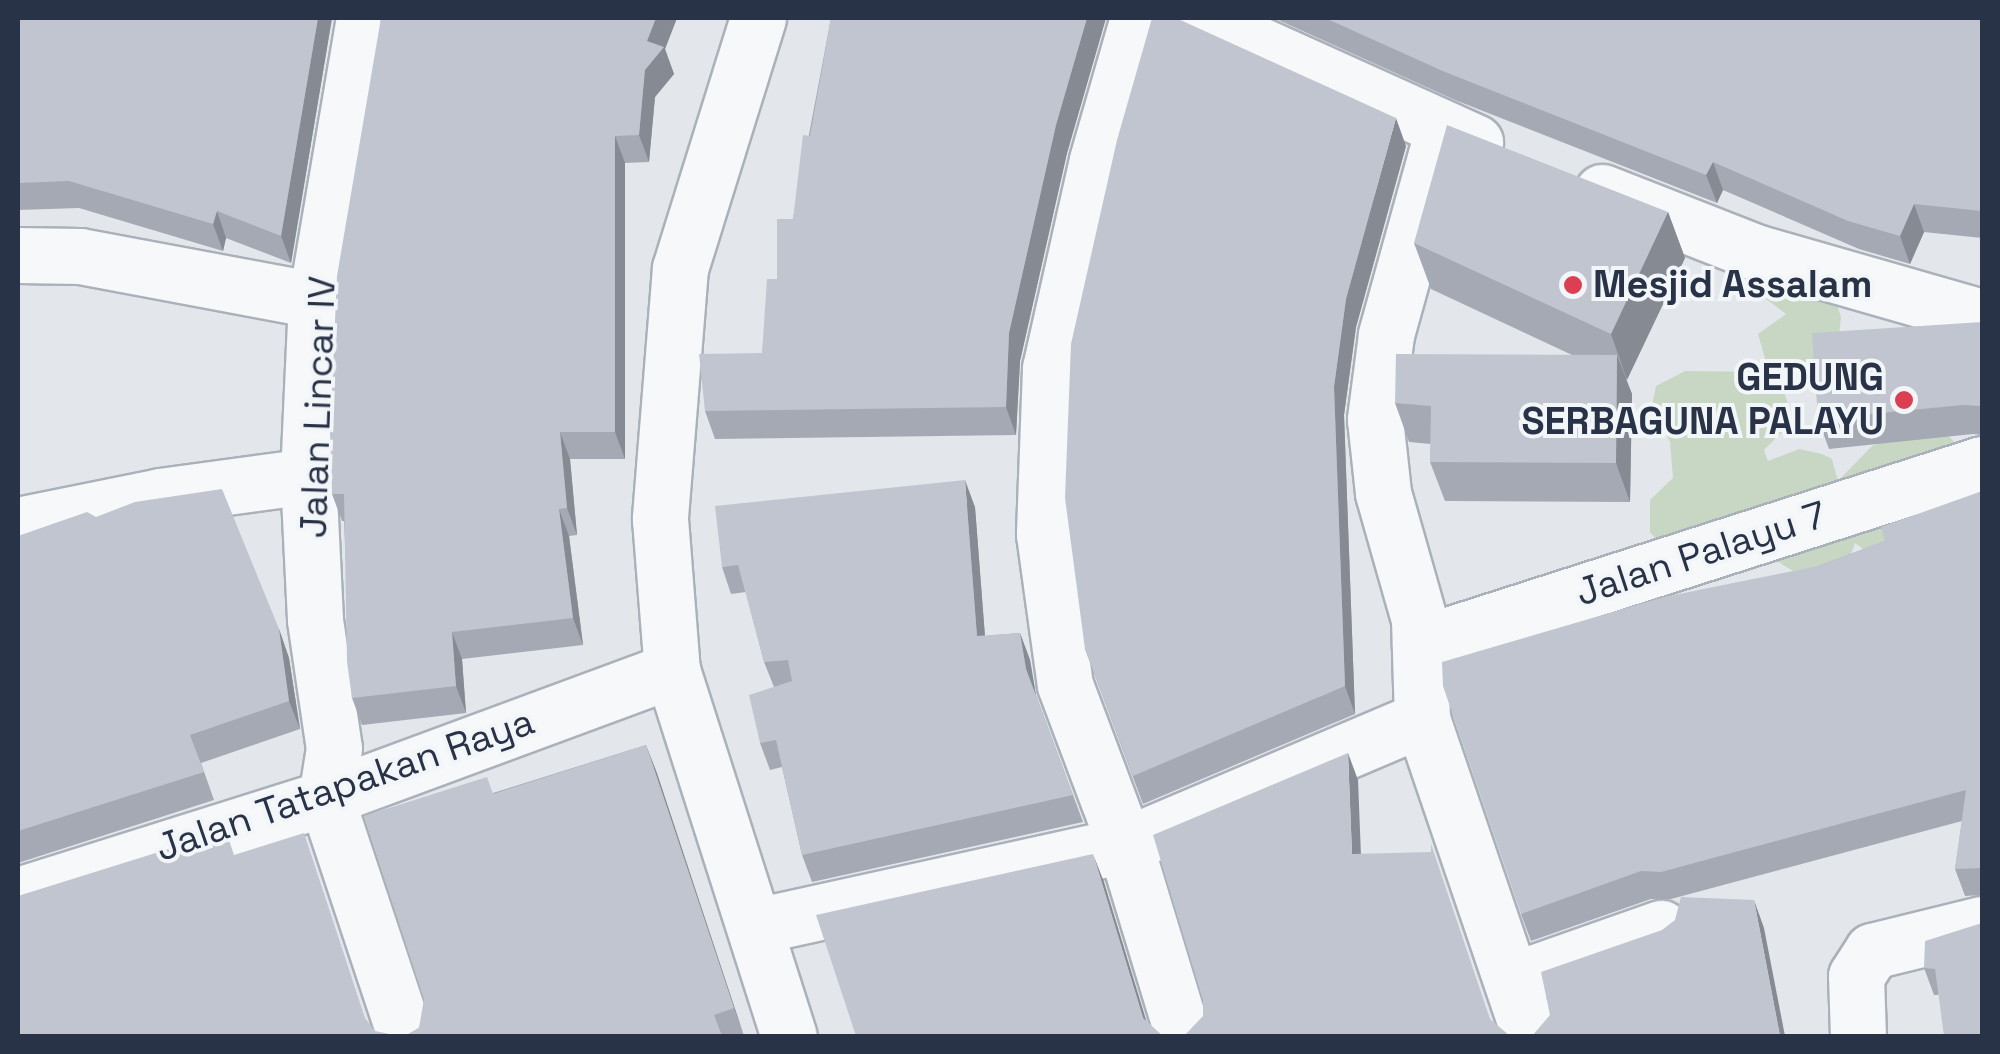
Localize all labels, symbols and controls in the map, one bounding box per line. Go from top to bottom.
place label: Mesjid Assalam [1593,262,1873,308]
marker: Mesjid Assalam [1562,274,1584,296]
street label: Jalan Lincar IV [291,275,345,539]
place label: GEDUNG SERBAGUNA PALAYU [1521,355,1884,444]
marker: GEDUNG SERBAGUNA PALAYU [1893,389,1915,411]
street label: Jalan Palayu 7 [1570,492,1832,616]
street label: Jalan Tatapakan Raya [149,699,541,871]

